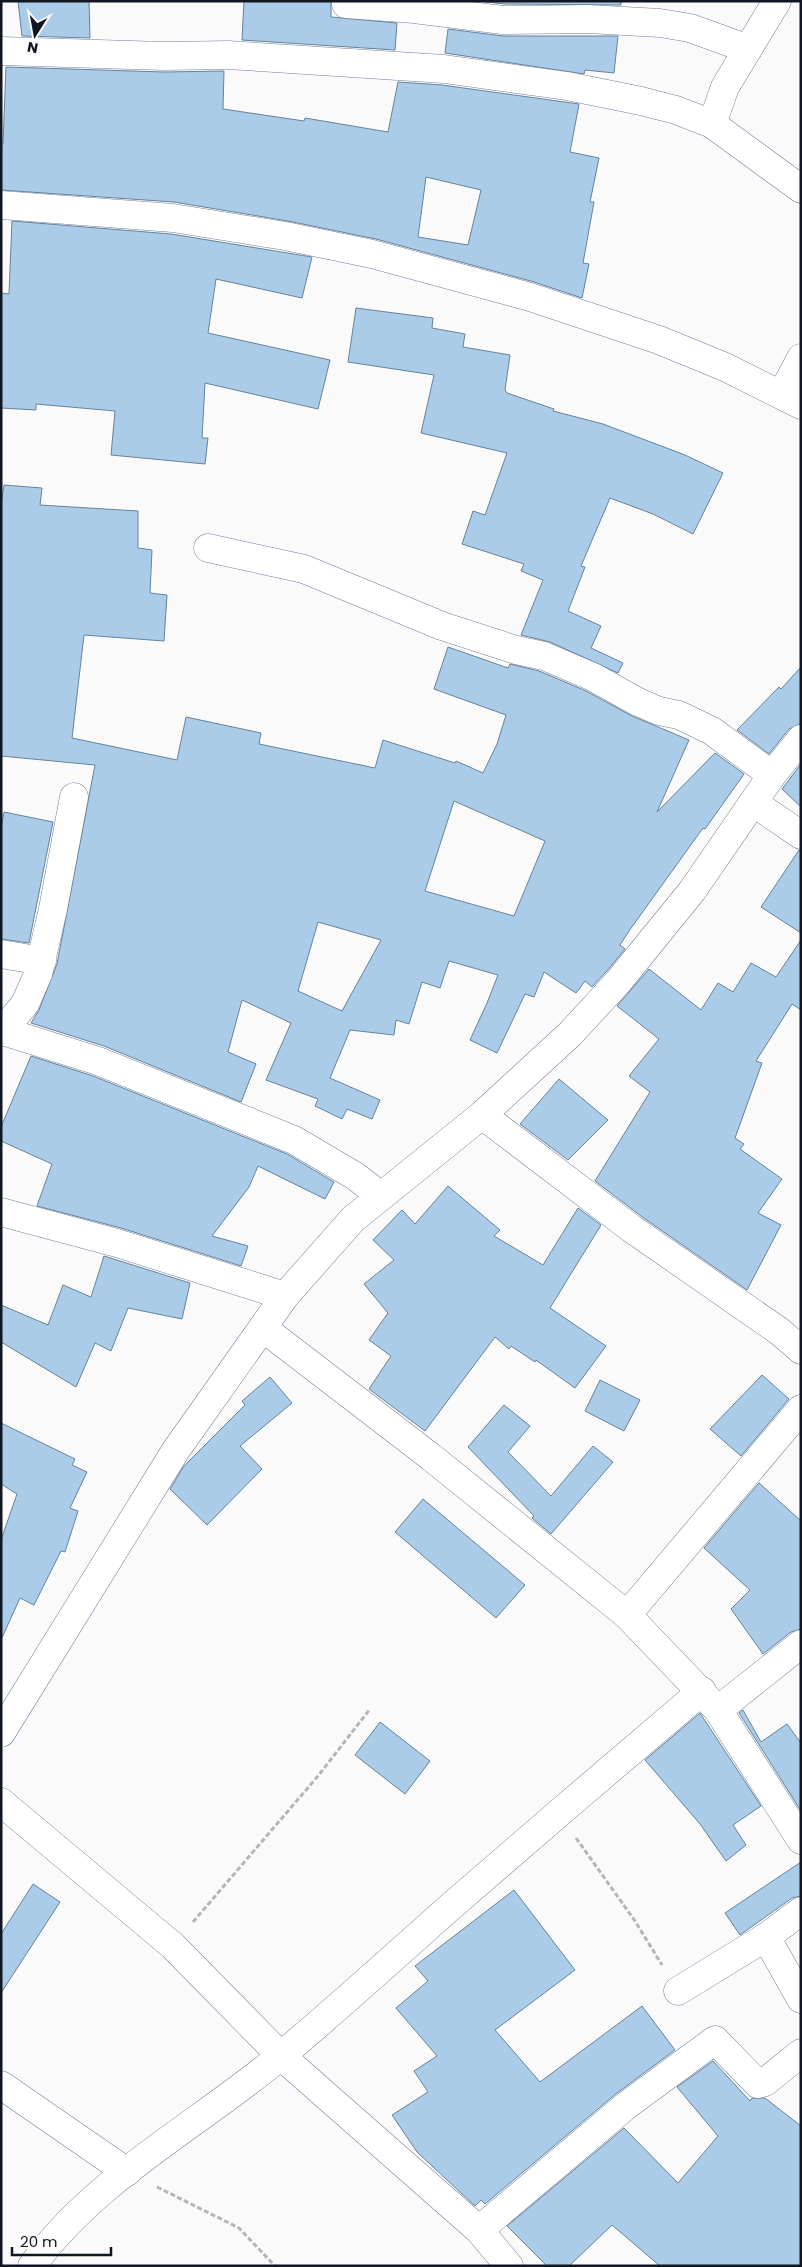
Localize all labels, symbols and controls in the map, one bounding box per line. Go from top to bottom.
north arrow [10,10,60,60]
text: N [25,37,40,59]
scale bar [12,2224,111,2256]
text: 20 m [20,2231,58,2252]

